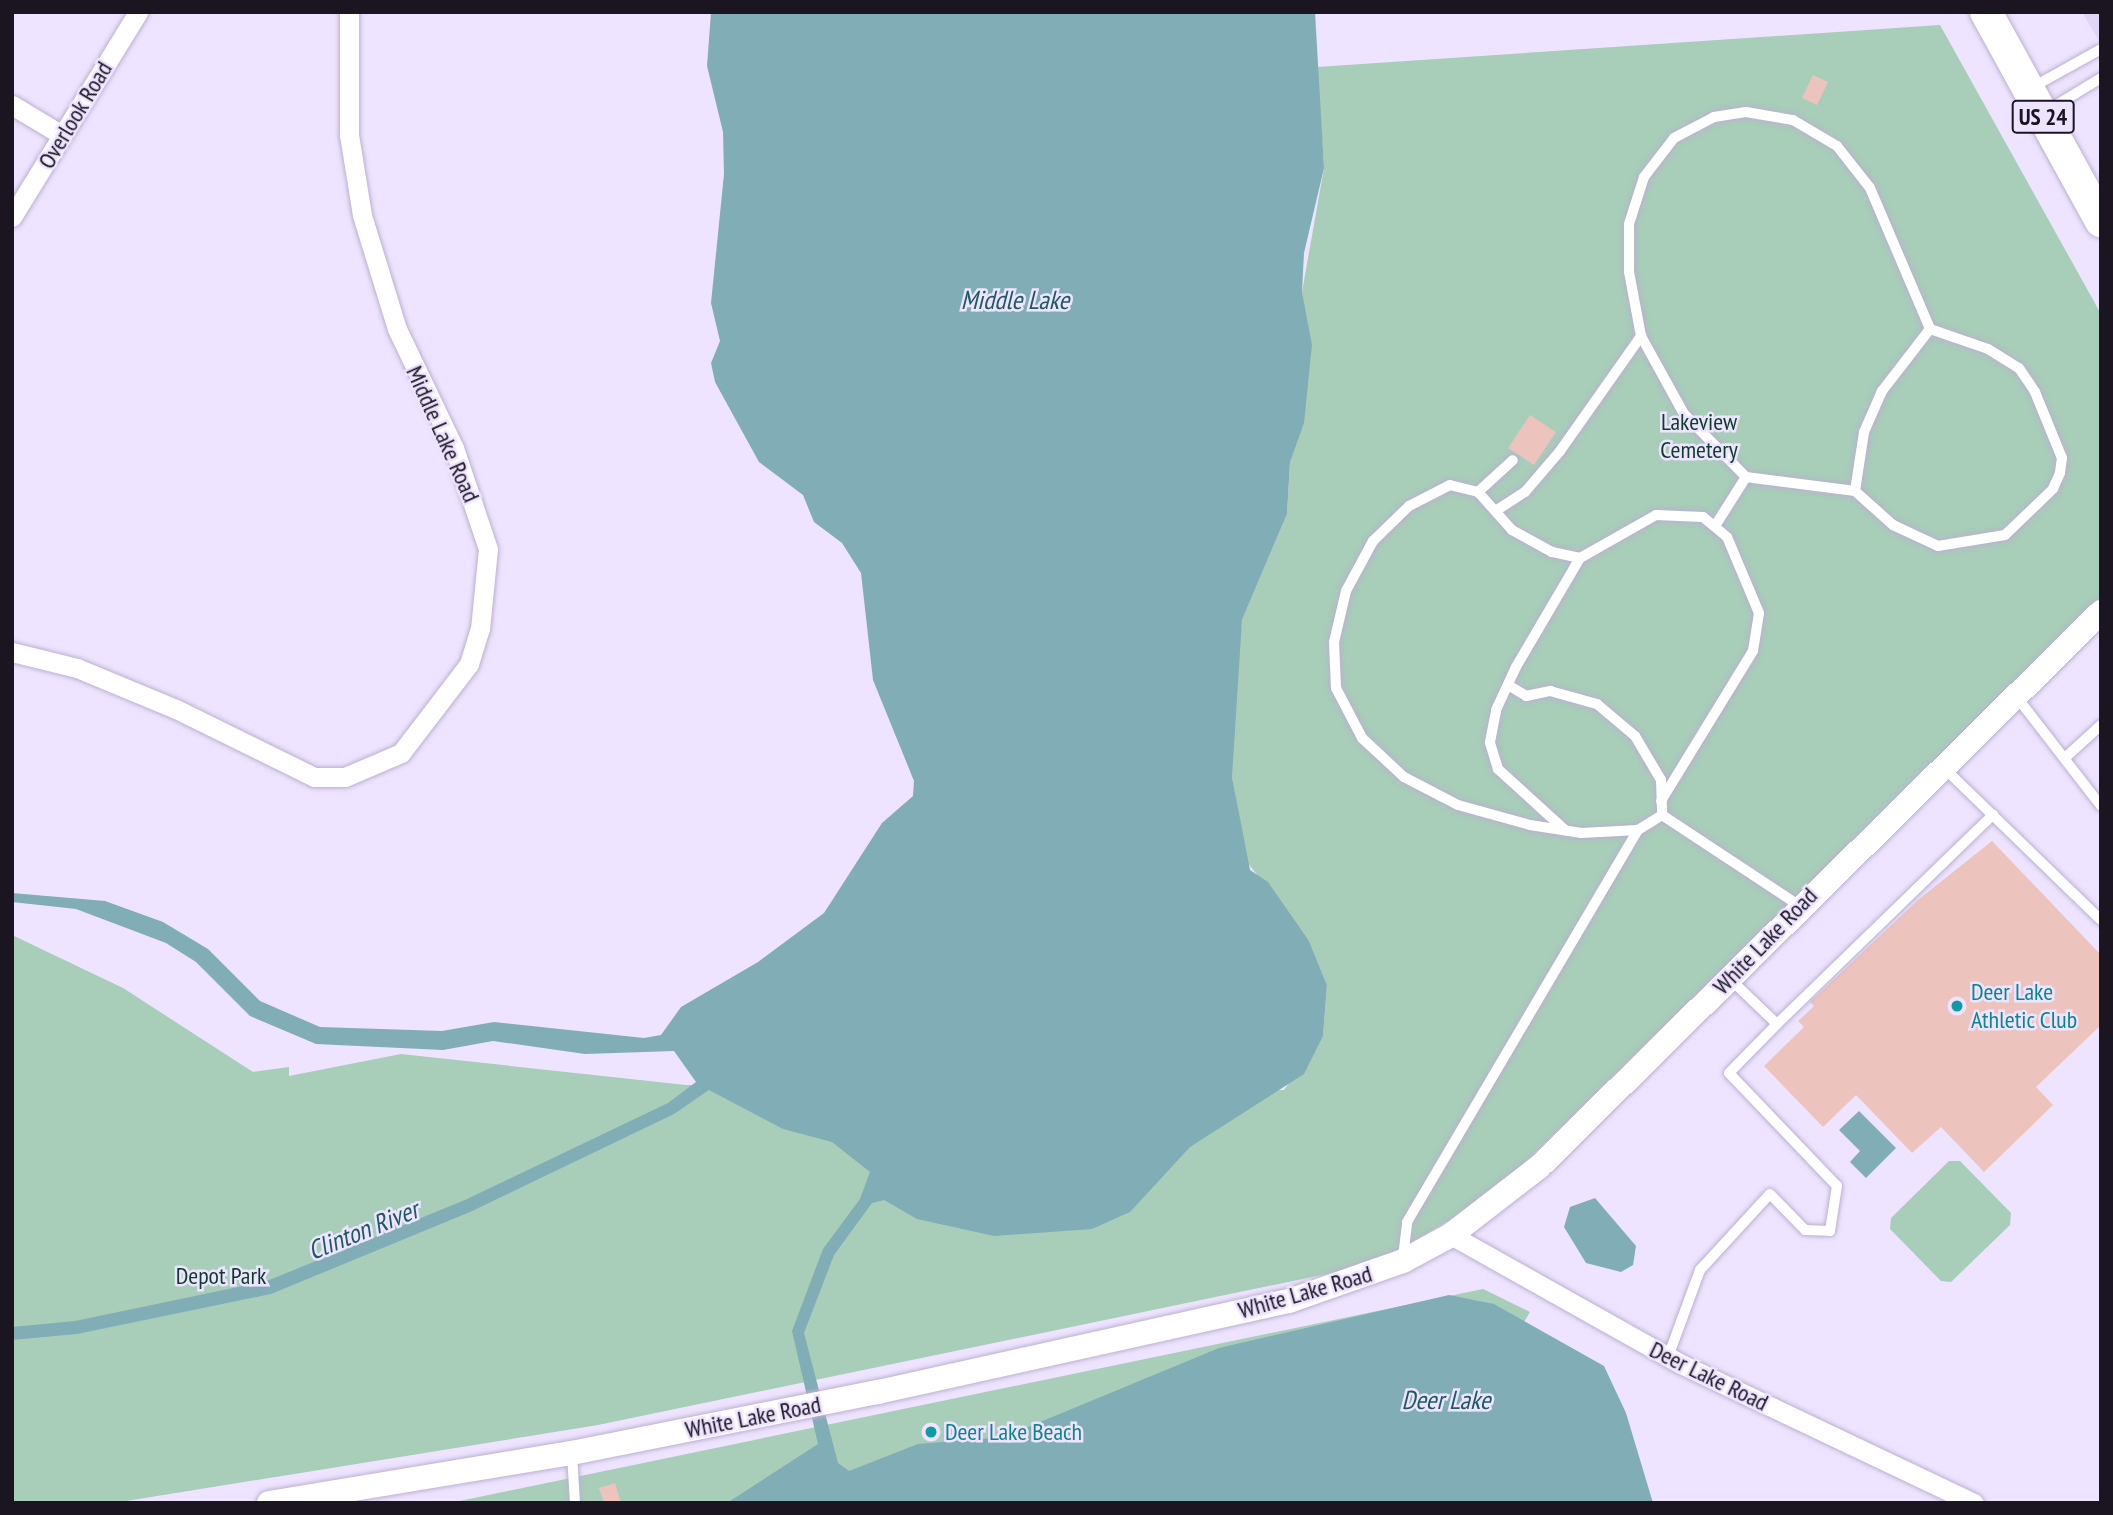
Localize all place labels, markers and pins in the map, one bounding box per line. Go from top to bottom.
place label: Deer Lake Athletic Club [1971,978,2078,1034]
marker: Deer Lake Athletic Club [1949,998,1965,1014]
place label: Deer Lake Beach [945,1418,1082,1446]
marker: Deer Lake Beach [923,1424,939,1440]

